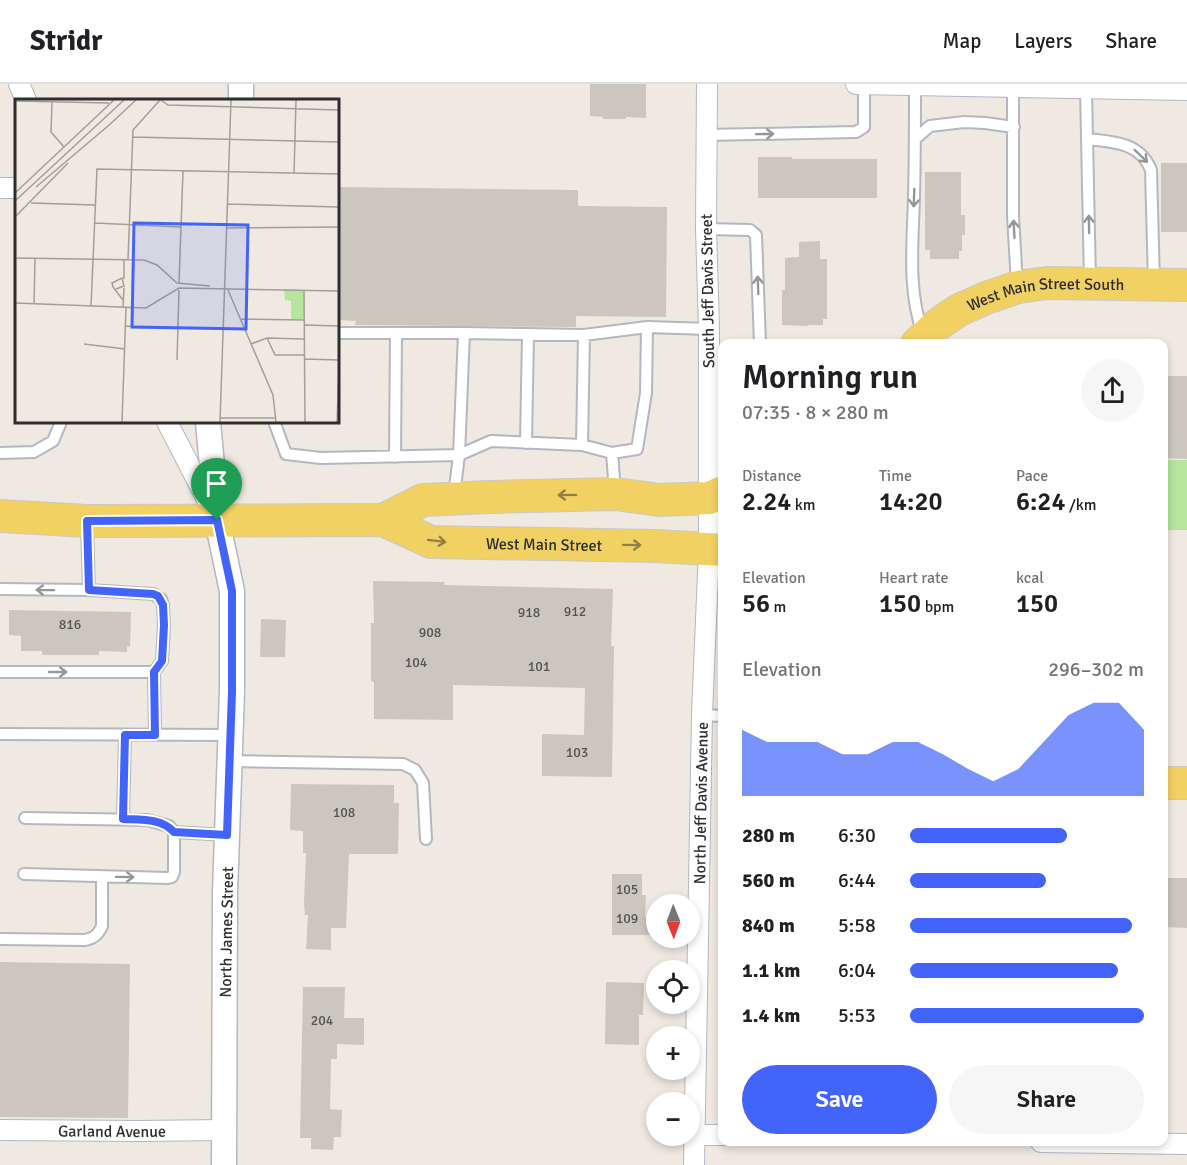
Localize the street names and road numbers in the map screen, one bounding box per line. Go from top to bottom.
street label: South Jeff Davis Street [697,213,719,368]
street label: West Main Street South [964,274,1124,316]
street label: West Main Street [486,534,603,556]
street label: North Jeff Davis Avenue [690,722,713,884]
street label: North James Street [216,866,238,998]
street label: Garland Avenue [58,1121,166,1142]

